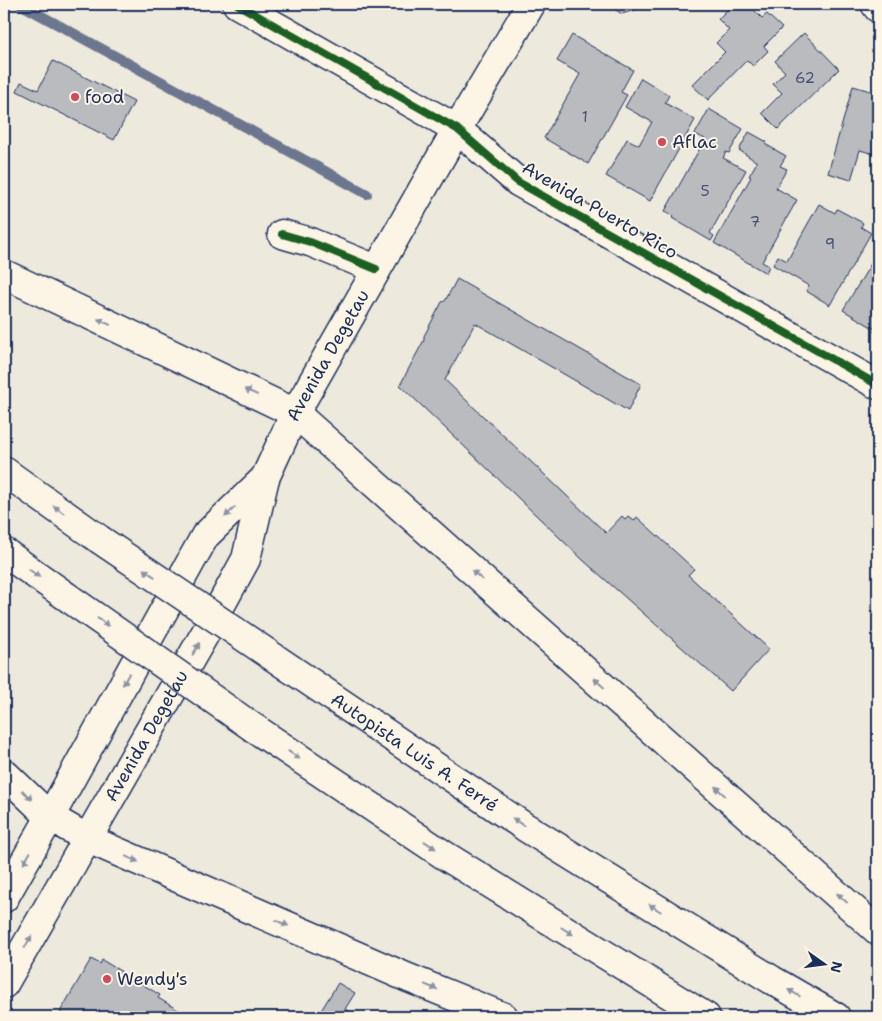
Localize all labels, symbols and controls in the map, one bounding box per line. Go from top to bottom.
house number: 62 [795,68,815,88]
place label: food [85,85,124,109]
marker: food [69,91,81,103]
house number: 1 [582,107,588,127]
place label: Aflac [672,130,717,154]
marker: Aflac [656,136,668,148]
street label: Avenida Puerto Rico [518,156,682,264]
house number: 5 [700,181,710,201]
house number: 7 [750,212,760,232]
house number: 9 [825,234,835,254]
street label: Avenida Degetau [281,285,375,425]
one-way arrow [97,318,112,326]
one-way arrow [244,388,258,396]
one-way arrow [53,505,66,515]
one-way arrow [224,506,236,518]
one-way arrow [27,568,40,578]
one-way arrow [143,568,156,578]
one-way arrow [472,569,484,581]
one-way arrow [97,617,110,627]
one-way arrow [192,643,201,656]
street label: Avenida Degetau [99,666,194,806]
one-way arrow [122,672,131,685]
one-way arrow [592,677,605,688]
street label: Autopista Luis A. Ferré [326,687,503,817]
one-way arrow [288,750,301,760]
one-way arrow [714,785,727,796]
one-way arrow [21,789,33,801]
one-way arrow [511,817,524,827]
one-way arrow [423,840,436,850]
one-way arrow [22,851,31,865]
one-way arrow [125,855,139,863]
one-way arrow [835,893,848,904]
one-way arrow [649,903,662,912]
one-way arrow [274,920,289,927]
one-way arrow [561,927,574,936]
one-way arrow [24,935,33,948]
north arrow [800,938,850,988]
text: N [827,960,847,975]
place label: Wendy's [117,967,188,991]
marker: Wendy's [101,973,113,985]
one-way arrow [424,983,439,991]
one-way arrow [786,989,801,997]

